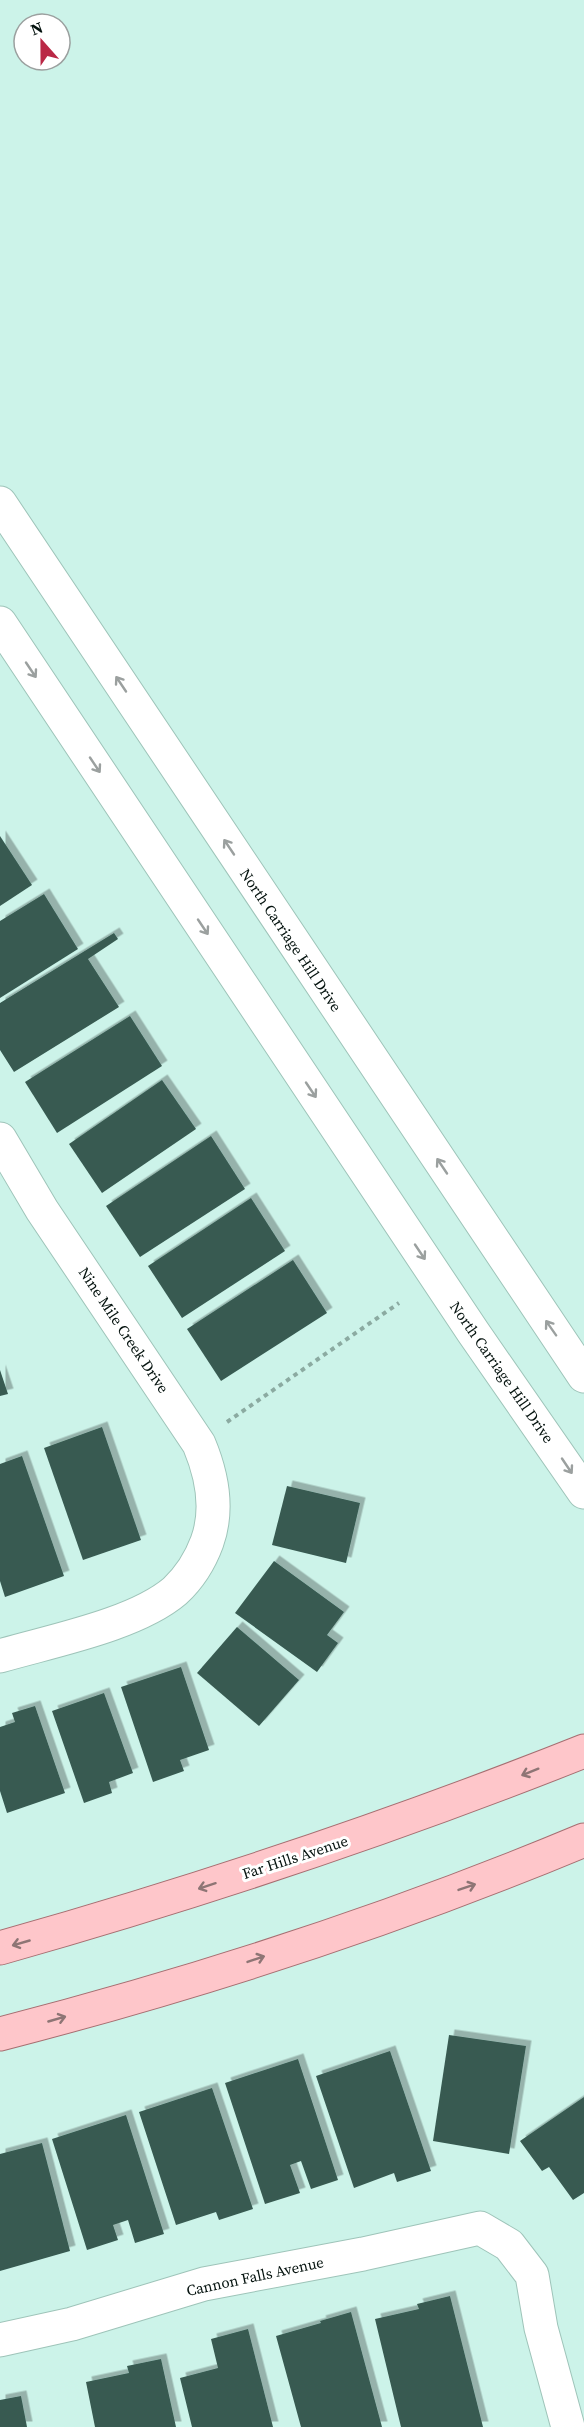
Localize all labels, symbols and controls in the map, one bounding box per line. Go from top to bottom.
north arrow [12,12,72,72]
text: N [27,16,46,40]
one-way arrow [25,661,37,678]
one-way arrow [115,677,127,693]
one-way arrow [89,757,101,773]
one-way arrow [223,839,235,855]
street label: North Carriage Hill Drive [235,864,347,1016]
one-way arrow [197,919,209,935]
one-way arrow [305,1081,318,1098]
one-way arrow [436,1158,448,1175]
one-way arrow [414,1243,426,1260]
street label: Nine Mile Creek Drive [74,1263,174,1398]
street label: North Carriage Hill Drive [445,1297,559,1447]
one-way arrow [545,1321,557,1337]
one-way arrow [561,1457,573,1473]
one-way arrow [521,1767,539,1778]
street label: Far Hills Avenue [239,1830,351,1884]
one-way arrow [198,1881,217,1892]
one-way arrow [457,1881,476,1892]
one-way arrow [12,1937,31,1949]
one-way arrow [246,1953,265,1964]
one-way arrow [47,2013,66,2024]
street label: Cannon Falls Avenue [184,2251,326,2301]

